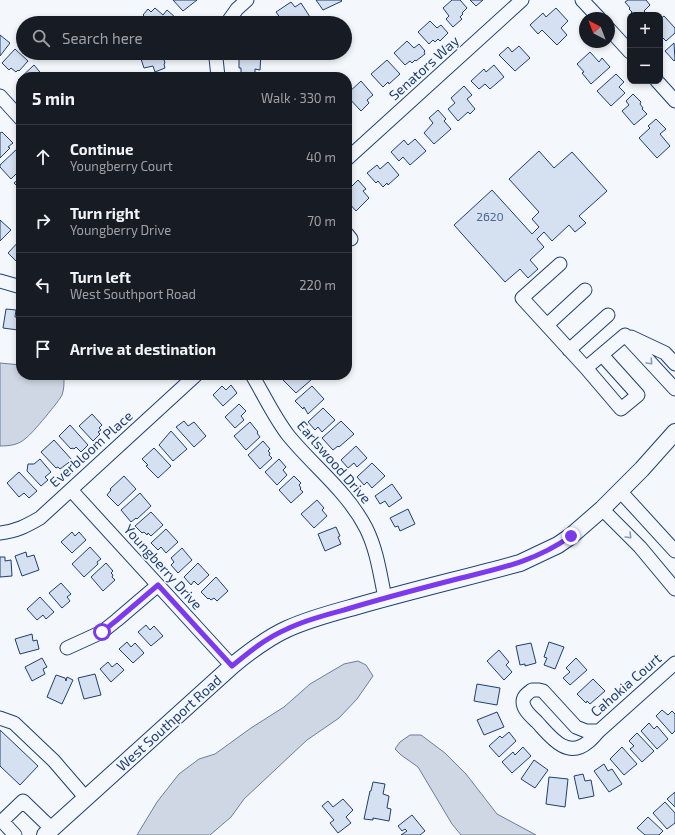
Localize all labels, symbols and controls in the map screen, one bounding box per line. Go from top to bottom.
north arrow [579,12,615,48]
map controls [627,12,663,84]
button: + [627,12,663,48]
search box [16,16,352,60]
icon: search [30,27,52,49]
text: Search here [62,29,143,47]
street label: Senators Way [385,31,463,104]
button: − [627,48,663,84]
text: 5 min [32,88,75,108]
text: Walk · 330 m [261,90,336,106]
text: Continue [70,140,133,158]
icon: ahead [32,146,54,168]
text: 40 m [306,149,336,165]
text: Youngberry Court [70,158,173,174]
text: Turn right [70,204,140,222]
house number: 2620 [476,209,504,223]
icon: right [32,210,54,232]
text: 70 m [307,213,336,229]
text: Youngberry Drive [70,222,171,238]
text: Turn left [70,268,131,286]
icon: left [32,274,54,296]
text: 220 m [299,277,336,293]
text: West Southport Road [70,286,196,302]
icon: arrive [32,338,54,360]
text: Arrive at destination [70,340,216,358]
one-way arrow [645,357,652,364]
street label: Everbloom Place [46,407,136,490]
street label: Earlswood Drive [294,417,375,507]
street label: Youngberry Drive [121,520,206,613]
route end [562,527,580,545]
one-way arrow [624,531,632,539]
route start [93,623,111,641]
street label: Cahokia Court [587,649,664,720]
street label: West Southport Road [113,671,225,774]

